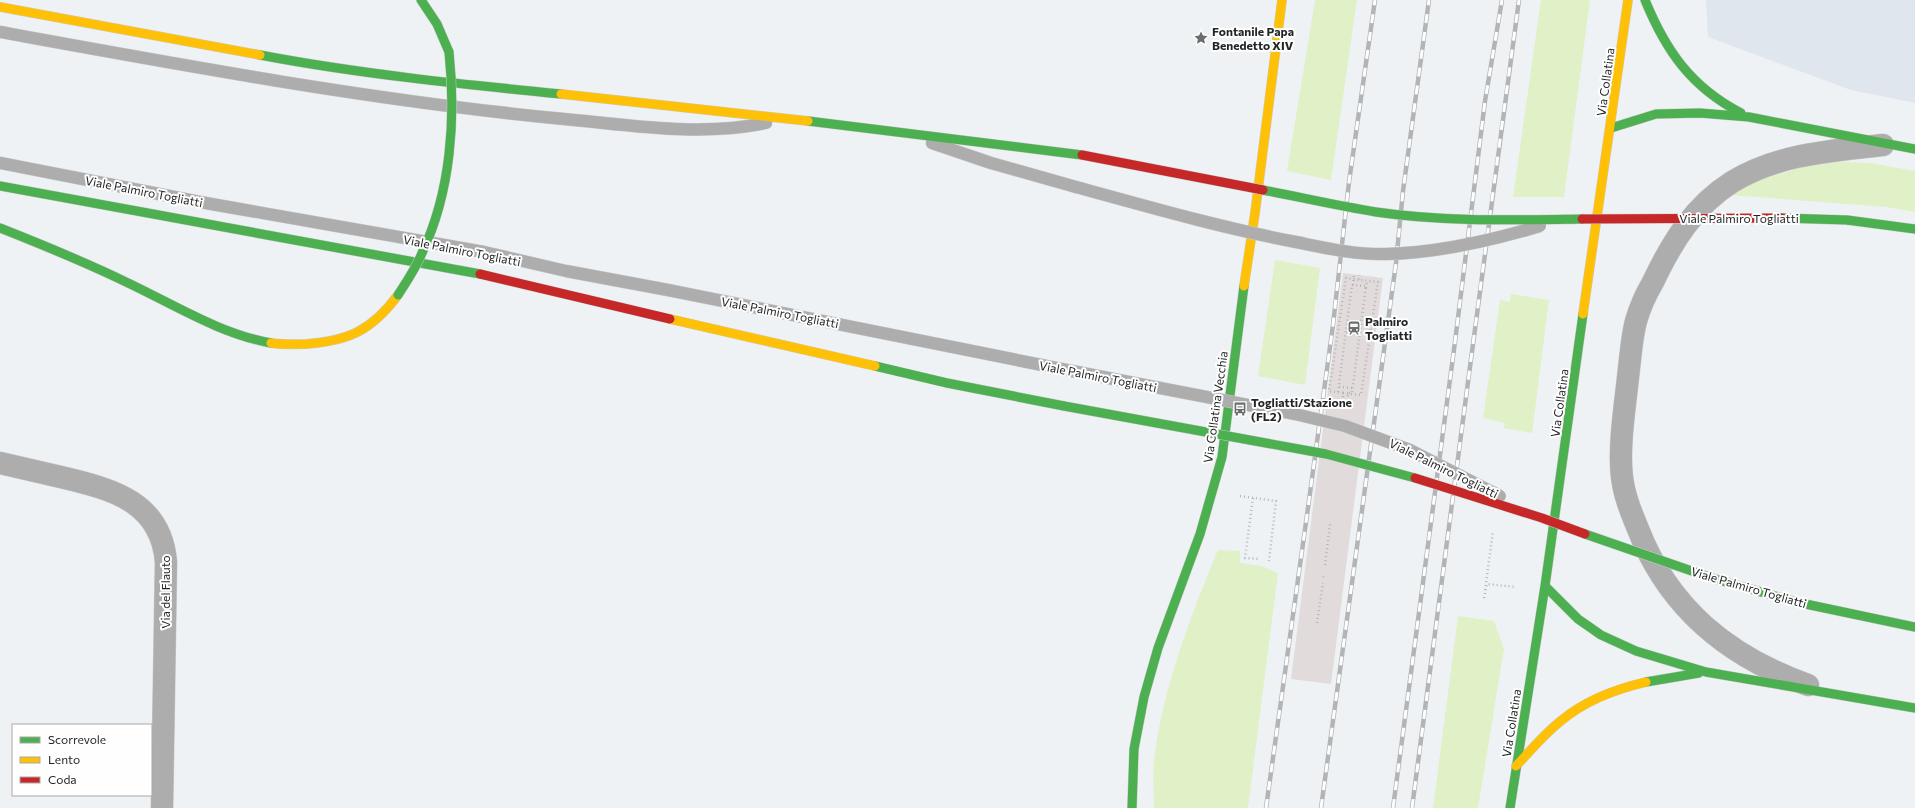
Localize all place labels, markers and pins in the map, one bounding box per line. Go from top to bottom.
place label: Fontanile Papa Benedetto XIV [1212,24,1294,52]
place icon: Fontanile Papa Benedetto XIV [1193,30,1209,46]
place label: Palmiro Togliatti [1365,314,1412,342]
station icon: Palmiro Togliatti [1346,320,1362,336]
place label: Togliatti/Stazione (FL2) [1251,395,1352,423]
bus stop icon: Togliatti/Stazione (FL2) [1232,401,1248,417]

